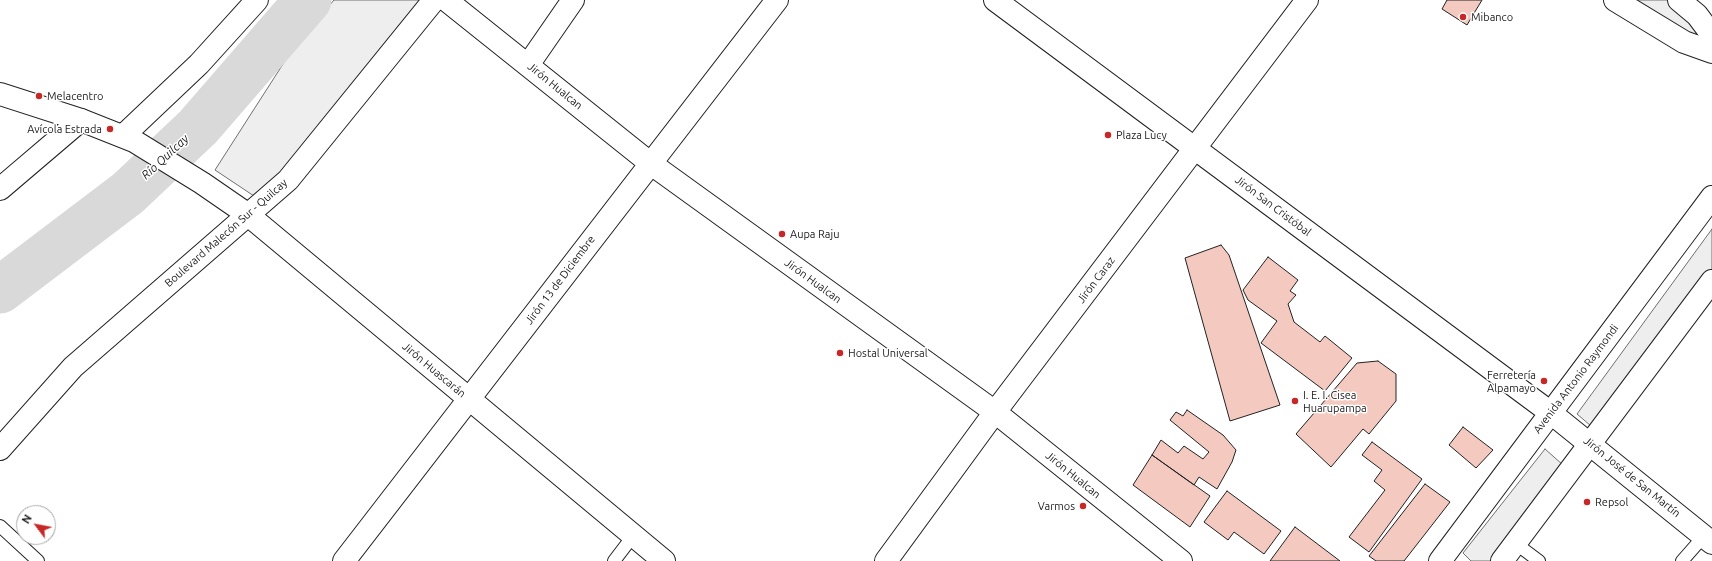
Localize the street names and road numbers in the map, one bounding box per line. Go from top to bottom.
street label: Jirón Hualcan [525,60,585,112]
street label: Jirón San Cristóbal [1232,173,1314,239]
street label: Boulevard Malecón Sur - Quilcay [162,176,290,290]
street label: Jirón 13 de Diciembre [522,233,598,327]
street label: Jirón Caraz [1074,254,1118,306]
street label: Jirón Hualcan [782,256,844,306]
street label: Avenida Antonio Raymondi [1531,322,1621,436]
street label: Jirón Huascarán [400,340,468,400]
street label: Jirón José de San Martín [1581,434,1683,520]
street label: Jirón Hualcan [1043,449,1103,501]

